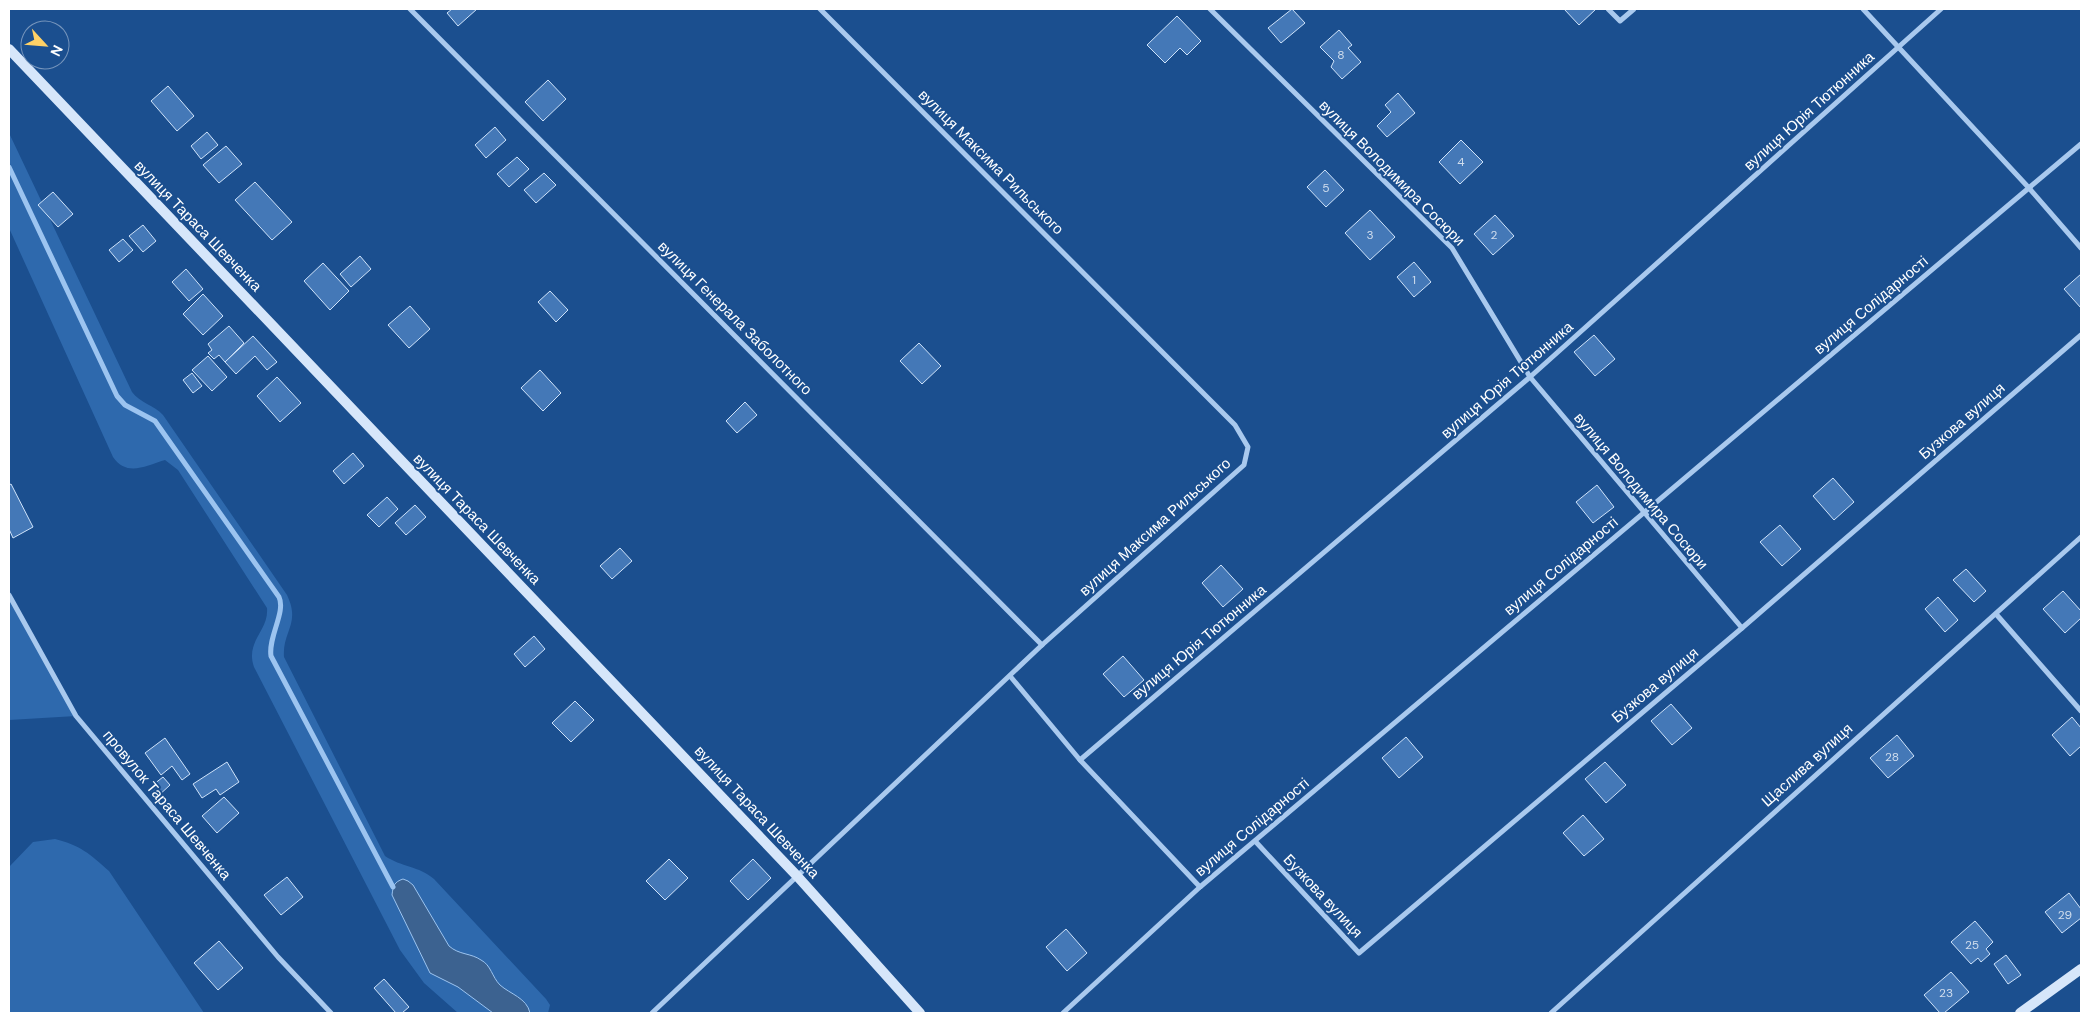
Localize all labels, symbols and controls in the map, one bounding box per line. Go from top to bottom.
north arrow [20,20,70,70]
text: N [46,42,67,59]
street label: вулиця Юрія Тютюнника [1739,46,1879,175]
house number: 8 [1337,47,1345,63]
street label: вулиця Максима Рильського [914,85,1068,239]
street label: вулиця Володимира Сосюри [1315,96,1469,250]
house number: 4 [1457,154,1465,170]
street label: вулиця Тараса Шевченка [130,156,266,296]
house number: 5 [1322,180,1330,196]
house number: 3 [1366,227,1374,243]
house number: 2 [1491,227,1498,243]
street label: вулиця Генерала Заболотного [654,237,816,399]
street label: вулиця Солідарності [1810,251,1932,359]
house number: 1 [1412,272,1416,288]
street label: вулиця Юрія Тютюнника [1437,316,1578,443]
street label: Бузкова вулиця [1915,378,2009,464]
street label: вулиця Володимира Сосюри [1569,408,1713,574]
street label: вулиця Тараса Шевченка [409,449,545,589]
street label: вулиця Максима Рильського [1075,453,1235,601]
street label: вулиця Солідарності [1500,512,1622,620]
street label: вулиця Юрія Тютюнника [1128,580,1271,704]
street label: Бузкова вулиця [1607,643,1703,727]
street label: Щаслива вулиця [1757,719,1857,811]
street label: провулок Тараса Шевченка [98,726,236,885]
street label: вулиця Тараса Шевченка [690,741,824,883]
house number: 28 [1885,749,1899,765]
street label: вулиця Солідарності [1191,773,1313,881]
street label: Бузкова вулиця [1279,850,1367,942]
house number: 29 [2058,907,2072,923]
house number: 25 [1965,937,1979,953]
house number: 23 [1939,985,1953,1001]

